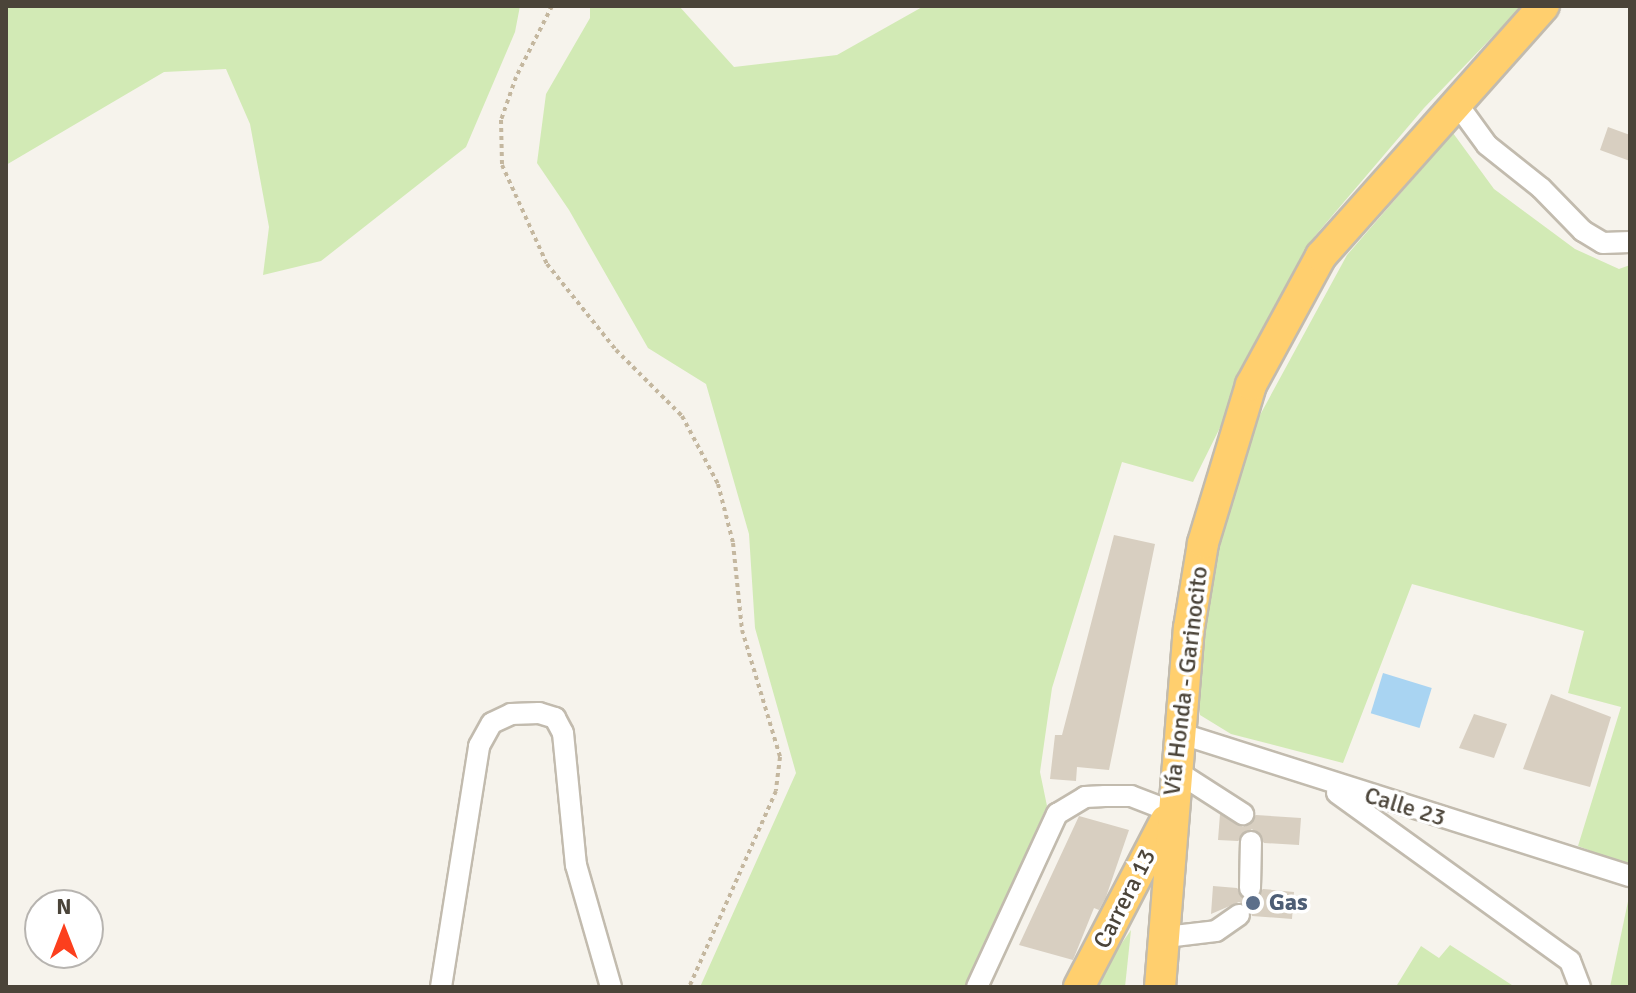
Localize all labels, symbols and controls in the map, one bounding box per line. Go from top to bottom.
street label: Vía Honda - Garinocito [1158,565,1214,797]
street label: Calle 23 [1361,781,1449,833]
street label: Carrera 13 [1088,844,1162,954]
north arrow [24,889,104,969]
place label: Gas [1269,889,1308,917]
text: N [56,893,72,920]
marker: Gas [1244,894,1262,912]

